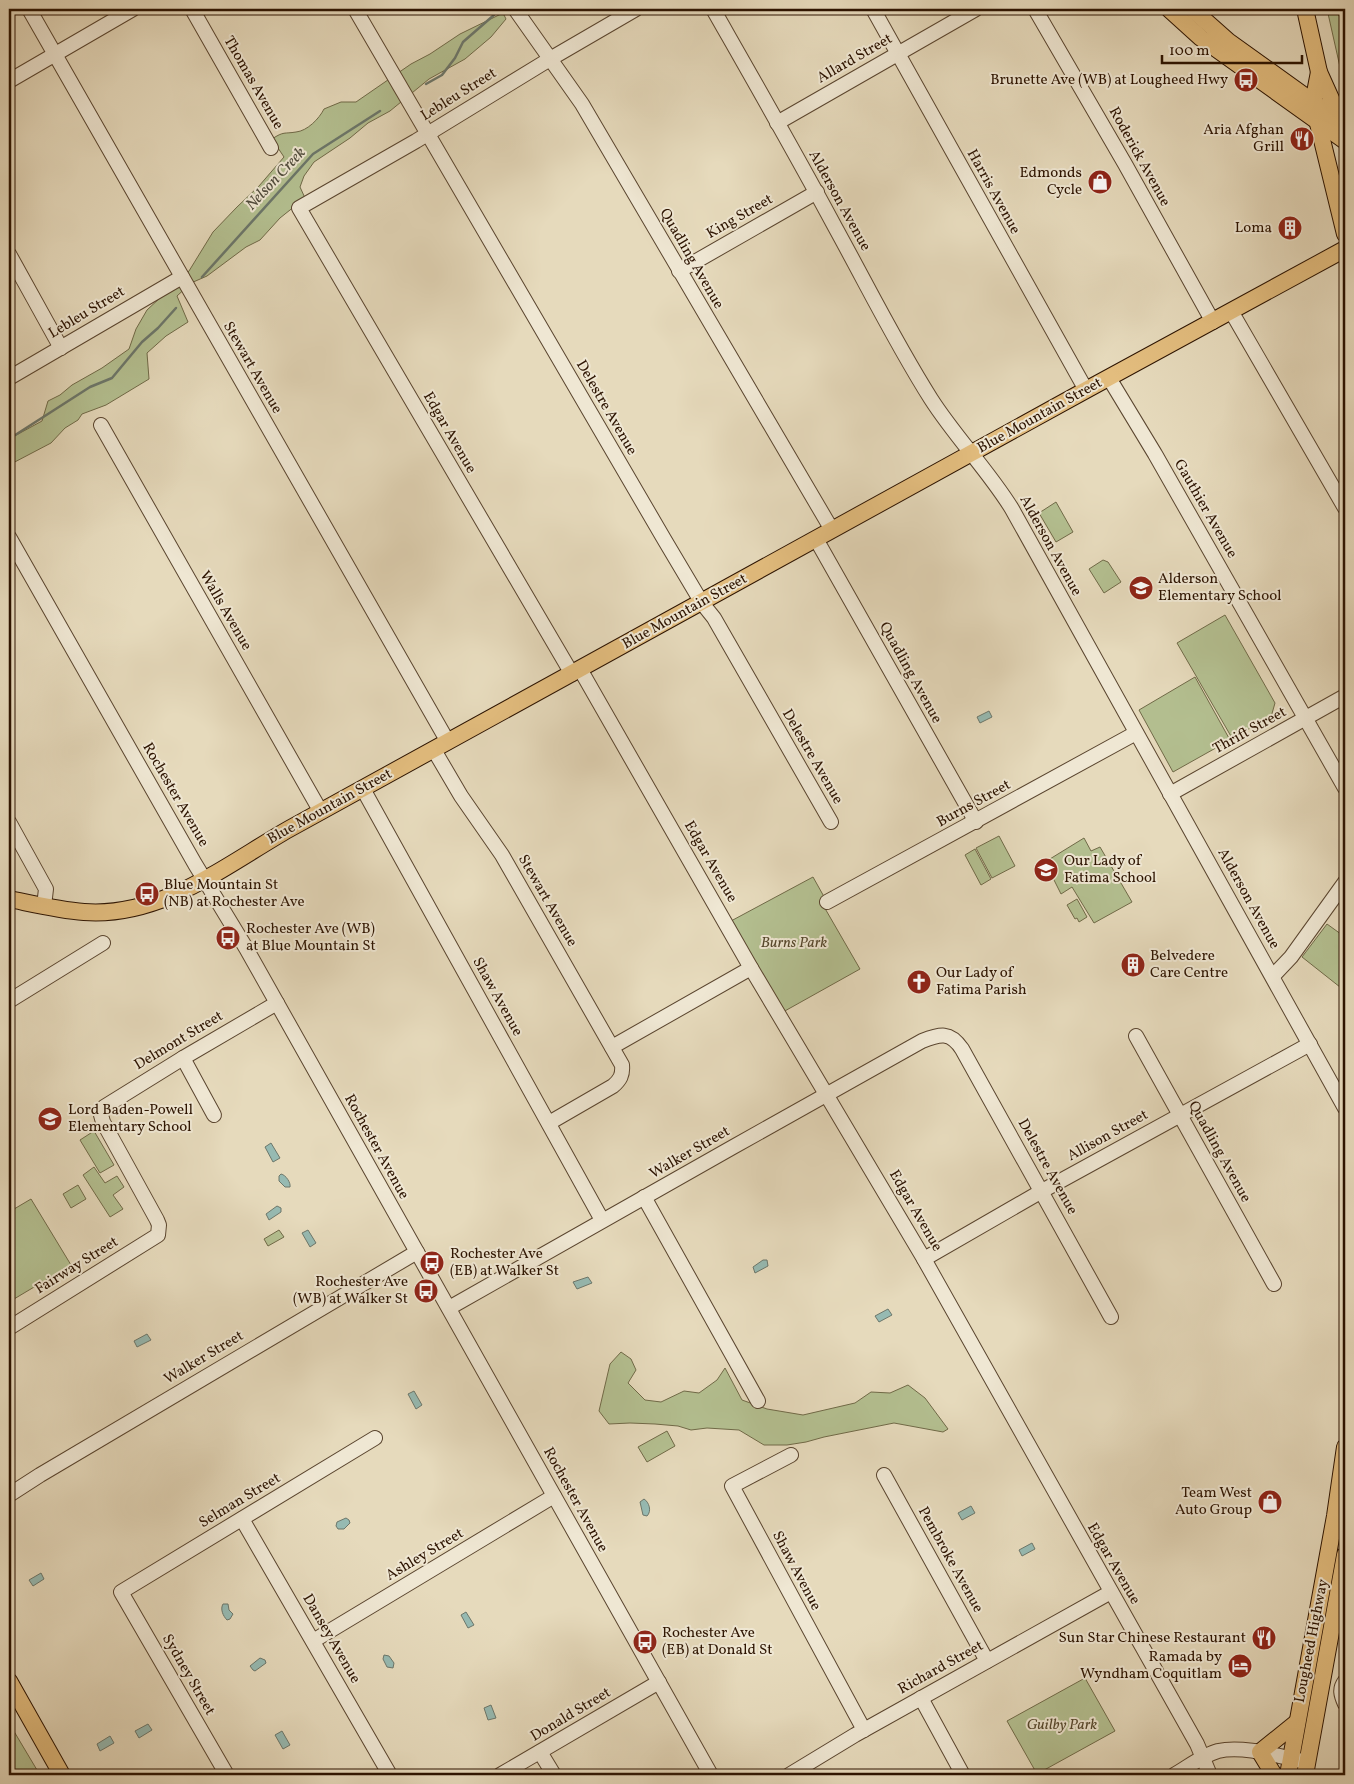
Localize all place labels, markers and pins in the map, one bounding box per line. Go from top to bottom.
bus stop icon: Brunette Ave (WB) at Lougheed Hwy [1233,67,1259,93]
place label: Brunette Ave (WB) at Lougheed Hwy [990,70,1228,91]
place label: Aria Afghan Grill [1203,120,1284,158]
restaurant icon: Aria Afghan Grill [1289,126,1315,152]
place label: Edmonds Cycle [1019,163,1082,201]
shop icon: Edmonds Cycle [1087,169,1113,195]
building icon: Loma [1277,215,1303,241]
place label: Loma [1235,218,1272,239]
place label: Alderson Elementary School [1158,569,1281,607]
school or university icon: Alderson Elementary School [1128,575,1154,601]
place label: Our Lady of Fatima School [1064,851,1156,889]
school or university icon: Our Lady of Fatima School [1033,857,1059,883]
place label: Blue Mountain St (NB) at Rochester Ave [164,875,305,913]
bus stop icon: Blue Mountain St (NB) at Rochester Ave [134,881,160,907]
place label: Rochester Ave (WB) at Blue Mountain St [246,919,376,957]
bus stop icon: Rochester Ave (WB) at Blue Mountain St [215,925,241,951]
place label: Belvedere Care Centre [1150,946,1228,984]
building icon: Belvedere Care Centre [1120,952,1146,978]
place label: Our Lady of Fatima Parish [936,963,1027,1001]
church icon: Our Lady of Fatima Parish [906,969,932,995]
place label: Lord Baden-Powell Elementary School [68,1100,193,1138]
school or university icon: Lord Baden-Powell Elementary School [37,1106,63,1132]
place label: Rochester Ave (EB) at Walker St [450,1244,559,1282]
bus stop icon: Rochester Ave (EB) at Walker St [419,1250,445,1276]
place label: Rochester Ave (WB) at Walker St [293,1272,408,1310]
bus stop icon: Rochester Ave (WB) at Walker St [413,1278,439,1304]
place label: Team West Auto Group [1175,1483,1252,1521]
shop icon: Team West Auto Group [1257,1489,1283,1515]
place label: Rochester Ave (EB) at Donald St [662,1623,772,1661]
restaurant icon: Sun Star Chinese Restaurant [1251,1625,1277,1651]
place label: Sun Star Chinese Restaurant [1058,1628,1246,1649]
bus stop icon: Rochester Ave (EB) at Donald St [632,1629,658,1655]
place label: Ramada by Wyndham Coquitlam [1080,1647,1222,1685]
hotel icon: Ramada by Wyndham Coquitlam [1227,1653,1253,1679]

